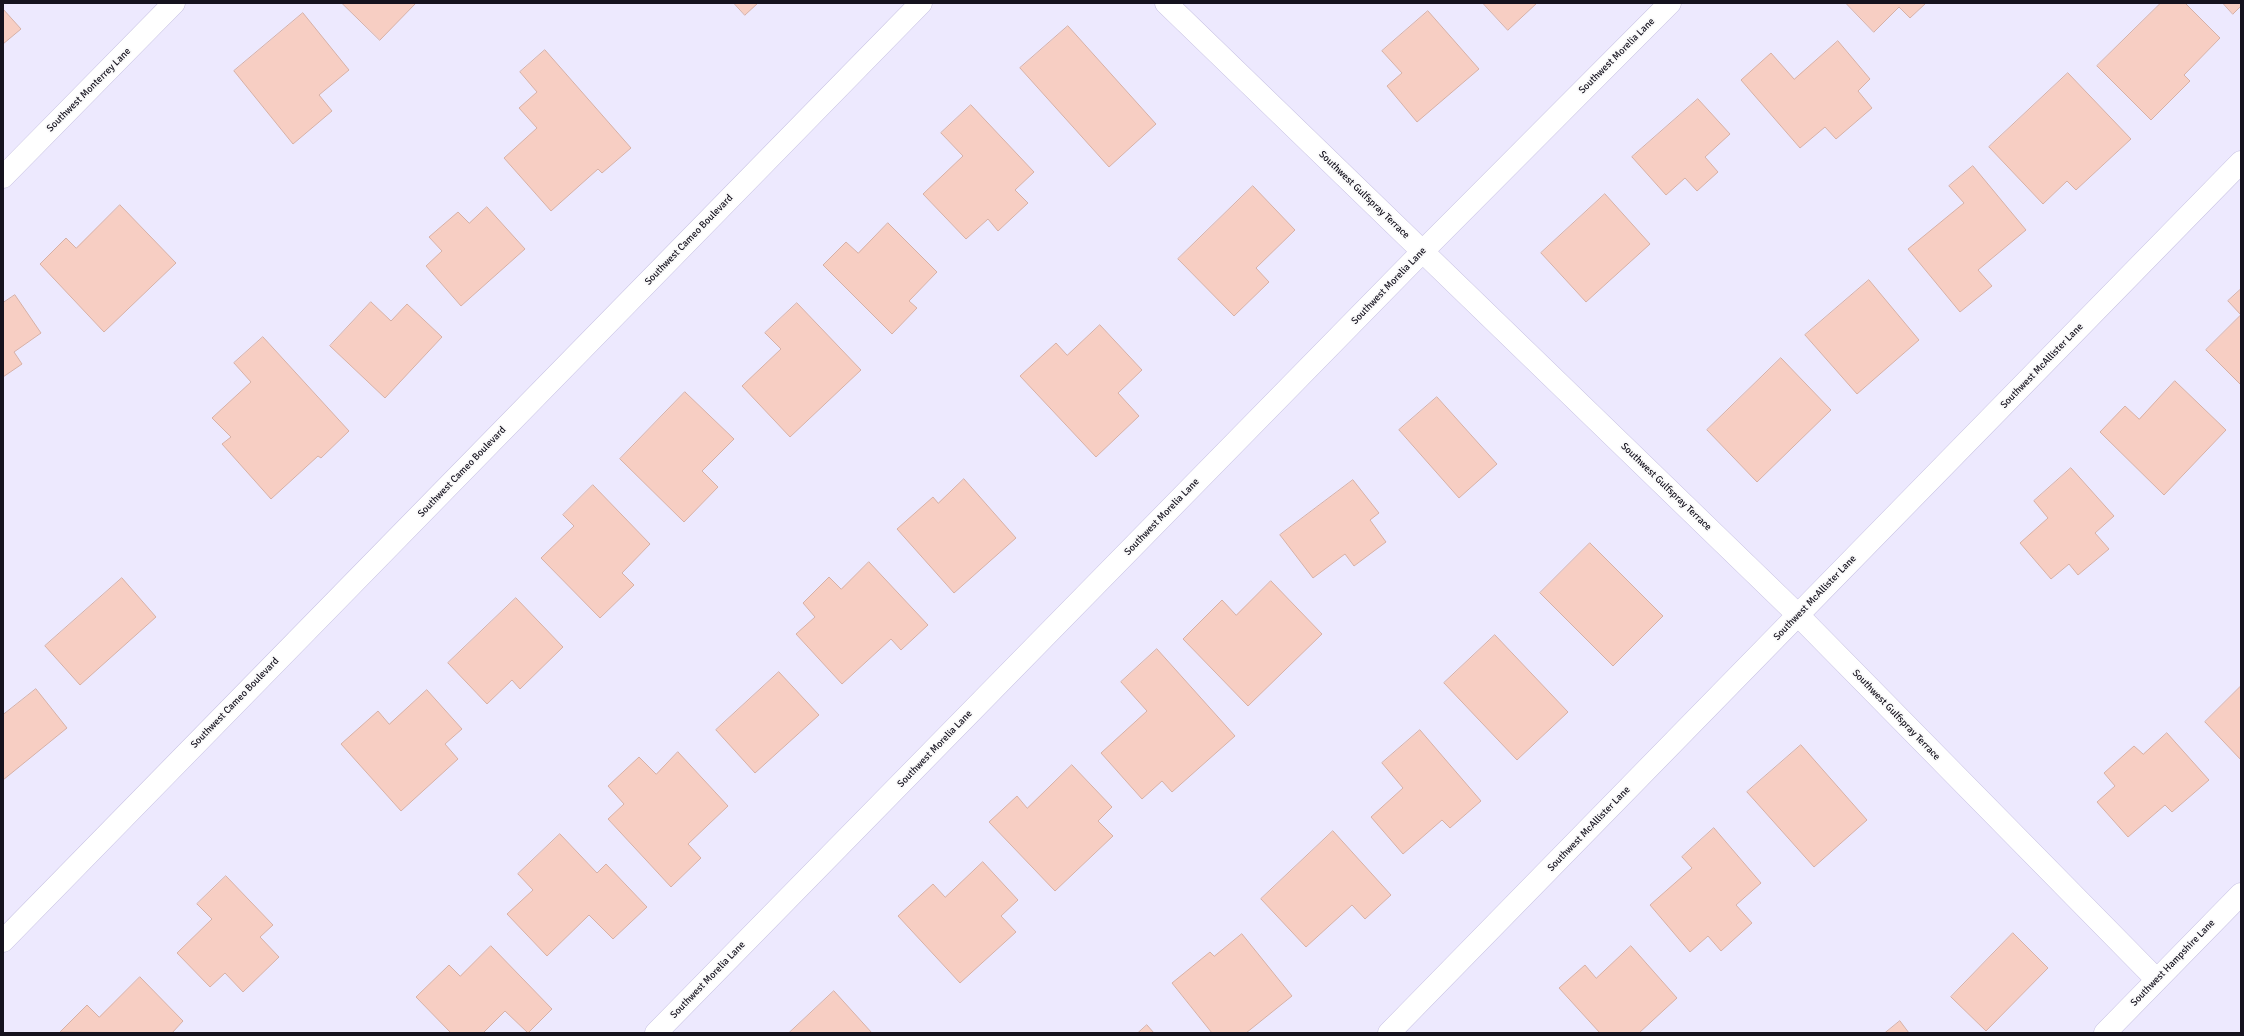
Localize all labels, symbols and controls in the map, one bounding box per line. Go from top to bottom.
street label: Southwest Morelia Lane [1577,16,1657,96]
street label: Southwest Monterrey Lane [44,45,134,135]
street label: Southwest Gulfspray Terrace [1316,148,1412,242]
street label: Southwest Cameo Boulevard [642,192,736,288]
street label: Southwest Morelia Lane [1349,245,1429,327]
street label: Southwest McAllister Lane [1998,321,2086,411]
street label: Southwest Cameo Boulevard [415,424,509,520]
street label: Southwest Gulfspray Terrace [1618,440,1714,534]
street label: Southwest Morelia Lane [1122,476,1202,558]
street label: Southwest McAllister Lane [1771,553,1859,643]
street label: Southwest Cameo Boulevard [188,655,282,751]
street label: Southwest Gulfspray Terrace [1849,667,1943,763]
street label: Southwest Morelia Lane [895,708,975,790]
street label: Southwest McAllister Lane [1545,784,1633,874]
street label: Southwest Hampshire Lane [2128,917,2218,1009]
street label: Southwest Morelia Lane [668,939,748,1021]

